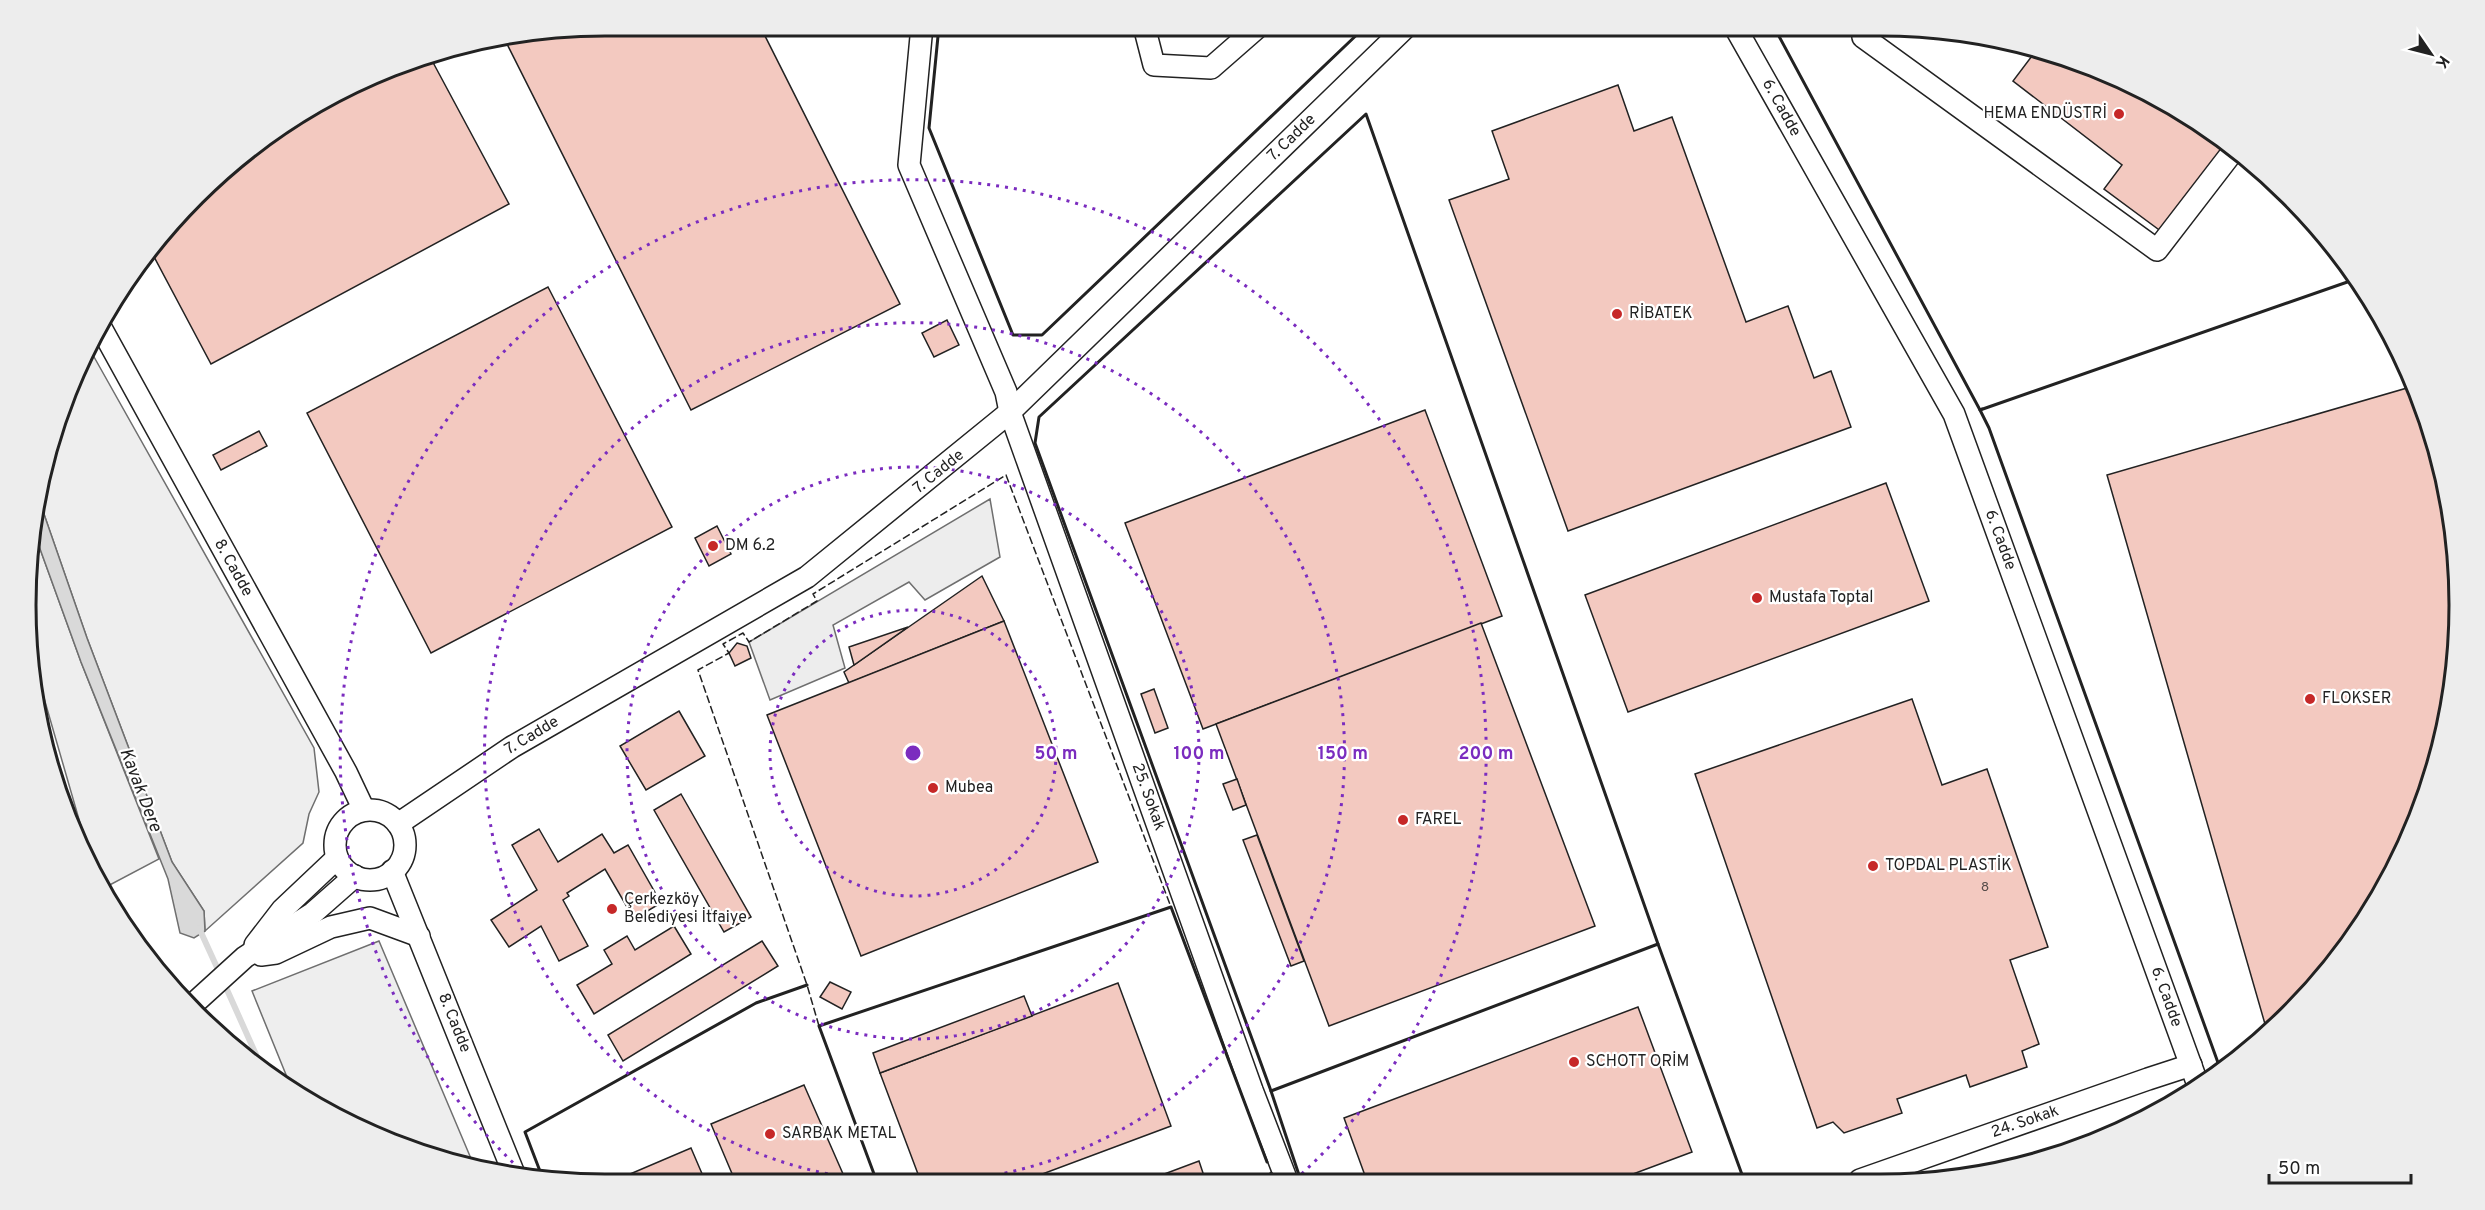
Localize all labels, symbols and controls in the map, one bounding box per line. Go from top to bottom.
north arrow [2401,24,2461,84]
text: K [2430,51,2453,72]
street label: 6. Cadde [1757,76,1805,140]
place label: HEMA ENDÜSTRİ [1983,102,2107,124]
marker: HEMA ENDÜSTRİ [2112,107,2126,121]
street label: 7. Cadde [1264,110,1320,166]
place label: RİBATEK [1629,303,1692,324]
marker: RİBATEK [1610,307,1624,321]
street label: 7. Cadde [910,445,968,499]
street label: 6. Cadde [1980,507,2020,573]
street label: 8. Cadde [209,536,257,600]
place label: DM 6.2 [725,536,775,556]
marker: DM 6.2 [706,539,720,553]
place label: Mustafa Toptal [1769,588,1873,608]
marker: Mustafa Toptal [1750,591,1764,605]
place label: FLOKSER [2322,689,2391,709]
marker: FLOKSER [2303,692,2317,706]
street label: 7. Cadde [501,712,563,760]
centre of rings [903,743,923,763]
text: 50 m [1034,743,1078,766]
text: 100 m [1173,743,1225,766]
text: 150 m [1318,743,1368,766]
text: 200 m [1458,743,1514,766]
water label: Kavak Dere [114,745,167,836]
street label: 25. Sokak [1127,761,1169,833]
place label: Mubea [945,778,993,798]
marker: Mubea [926,781,940,795]
place label: FAREL [1415,810,1461,830]
marker: FAREL [1396,813,1410,827]
place label: TOPDAL PLASTİK [1885,855,2012,876]
marker: TOPDAL PLASTİK [1866,859,1880,873]
house number: 8 [1981,879,1989,896]
place label: Çerkezköy Belediyesi İtfaiye [624,890,747,928]
marker: Çerkezköy Belediyesi İtfaiye [605,902,619,916]
street label: 6. Cadde [2146,964,2186,1030]
street label: 8. Cadde [433,990,475,1056]
place label: SCHOTT ORİM [1586,1051,1689,1072]
marker: SCHOTT ORİM [1567,1055,1581,1069]
street label: 24. Sokak [1989,1101,2061,1143]
place label: SARBAK METAL [782,1124,897,1144]
marker: SARBAK METAL [763,1127,777,1141]
scale bar [2269,1147,2412,1185]
text: 50 m [2278,1158,2320,1181]

